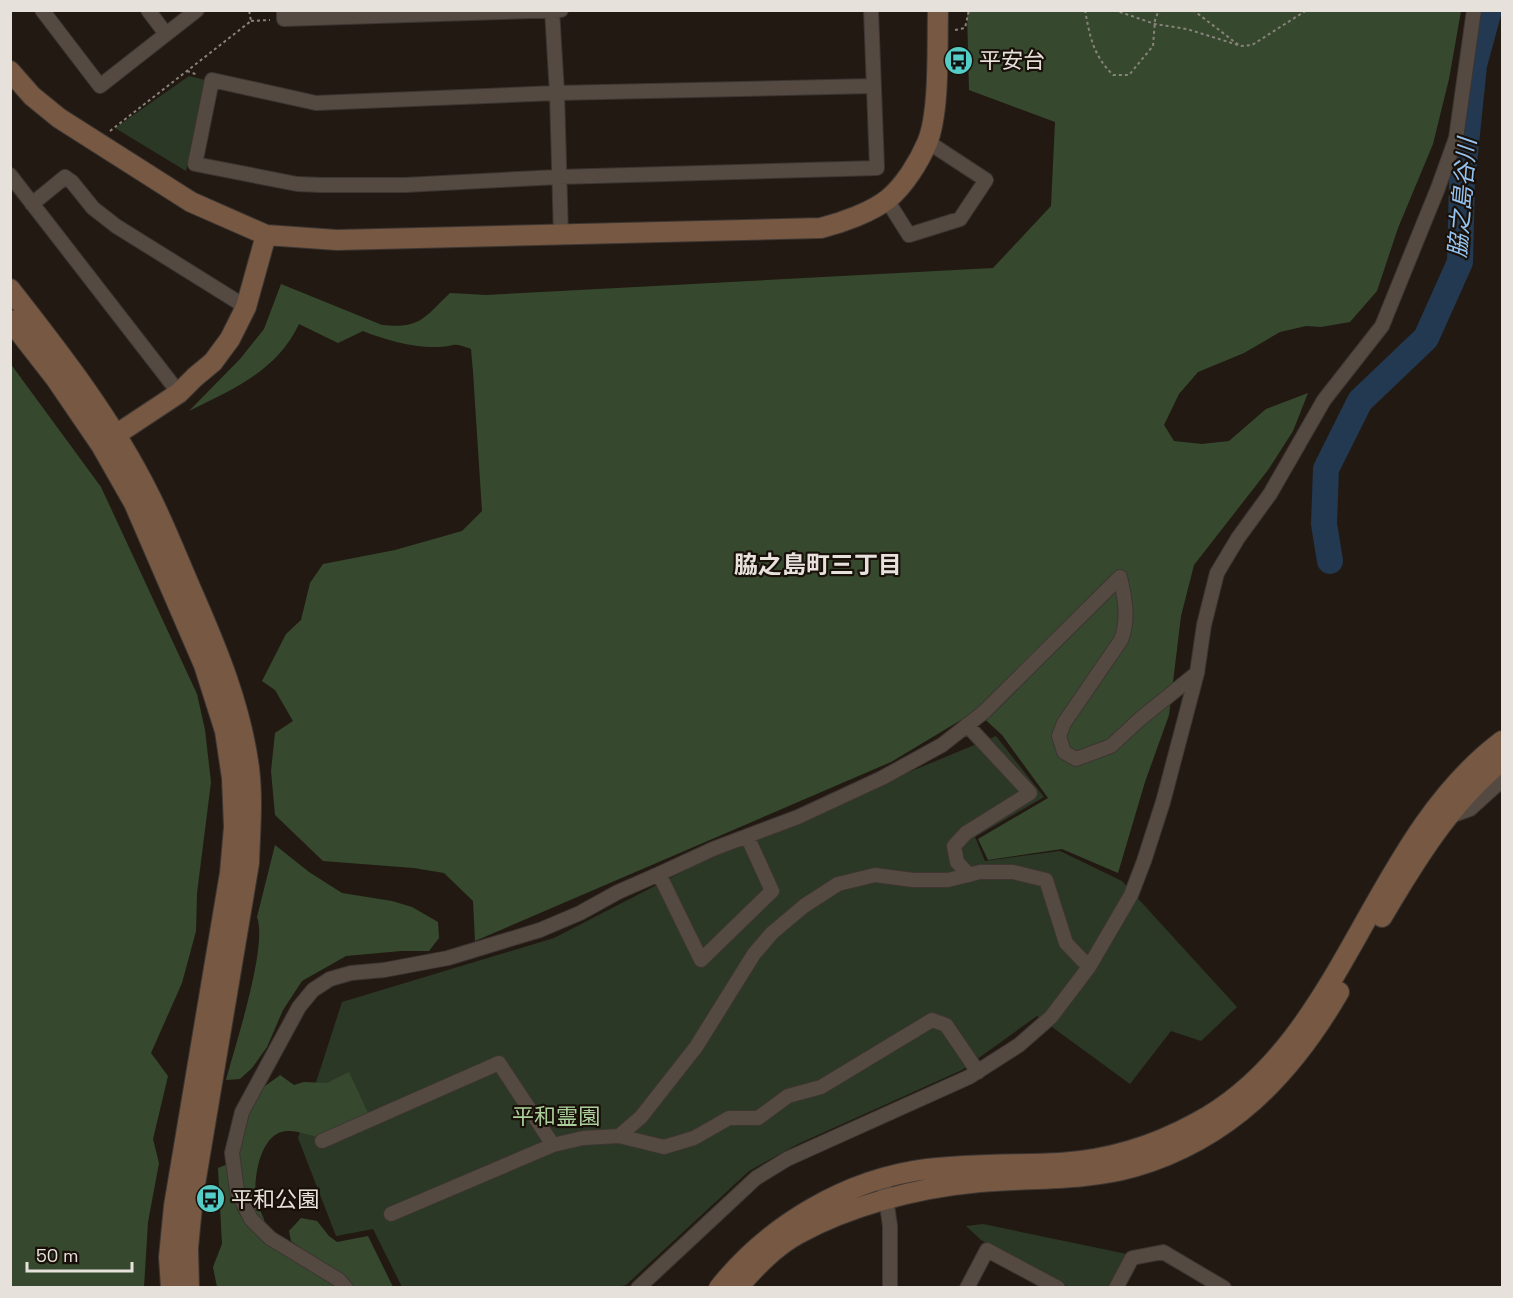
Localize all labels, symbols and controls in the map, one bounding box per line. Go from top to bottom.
bus stop icon: 平安台 [942,44,974,76]
place label: 平安台 [979,46,1045,74]
water label: 脇之島谷川 [1441,134,1483,259]
district label: 脇之島町三丁目 [734,549,902,580]
park label: 平和霊園 [512,1102,600,1130]
bus stop icon: 平和公園 [194,1183,226,1215]
place label: 平和公園 [231,1185,319,1213]
scale bar [27,1235,132,1273]
text: 50 m [36,1244,78,1267]

